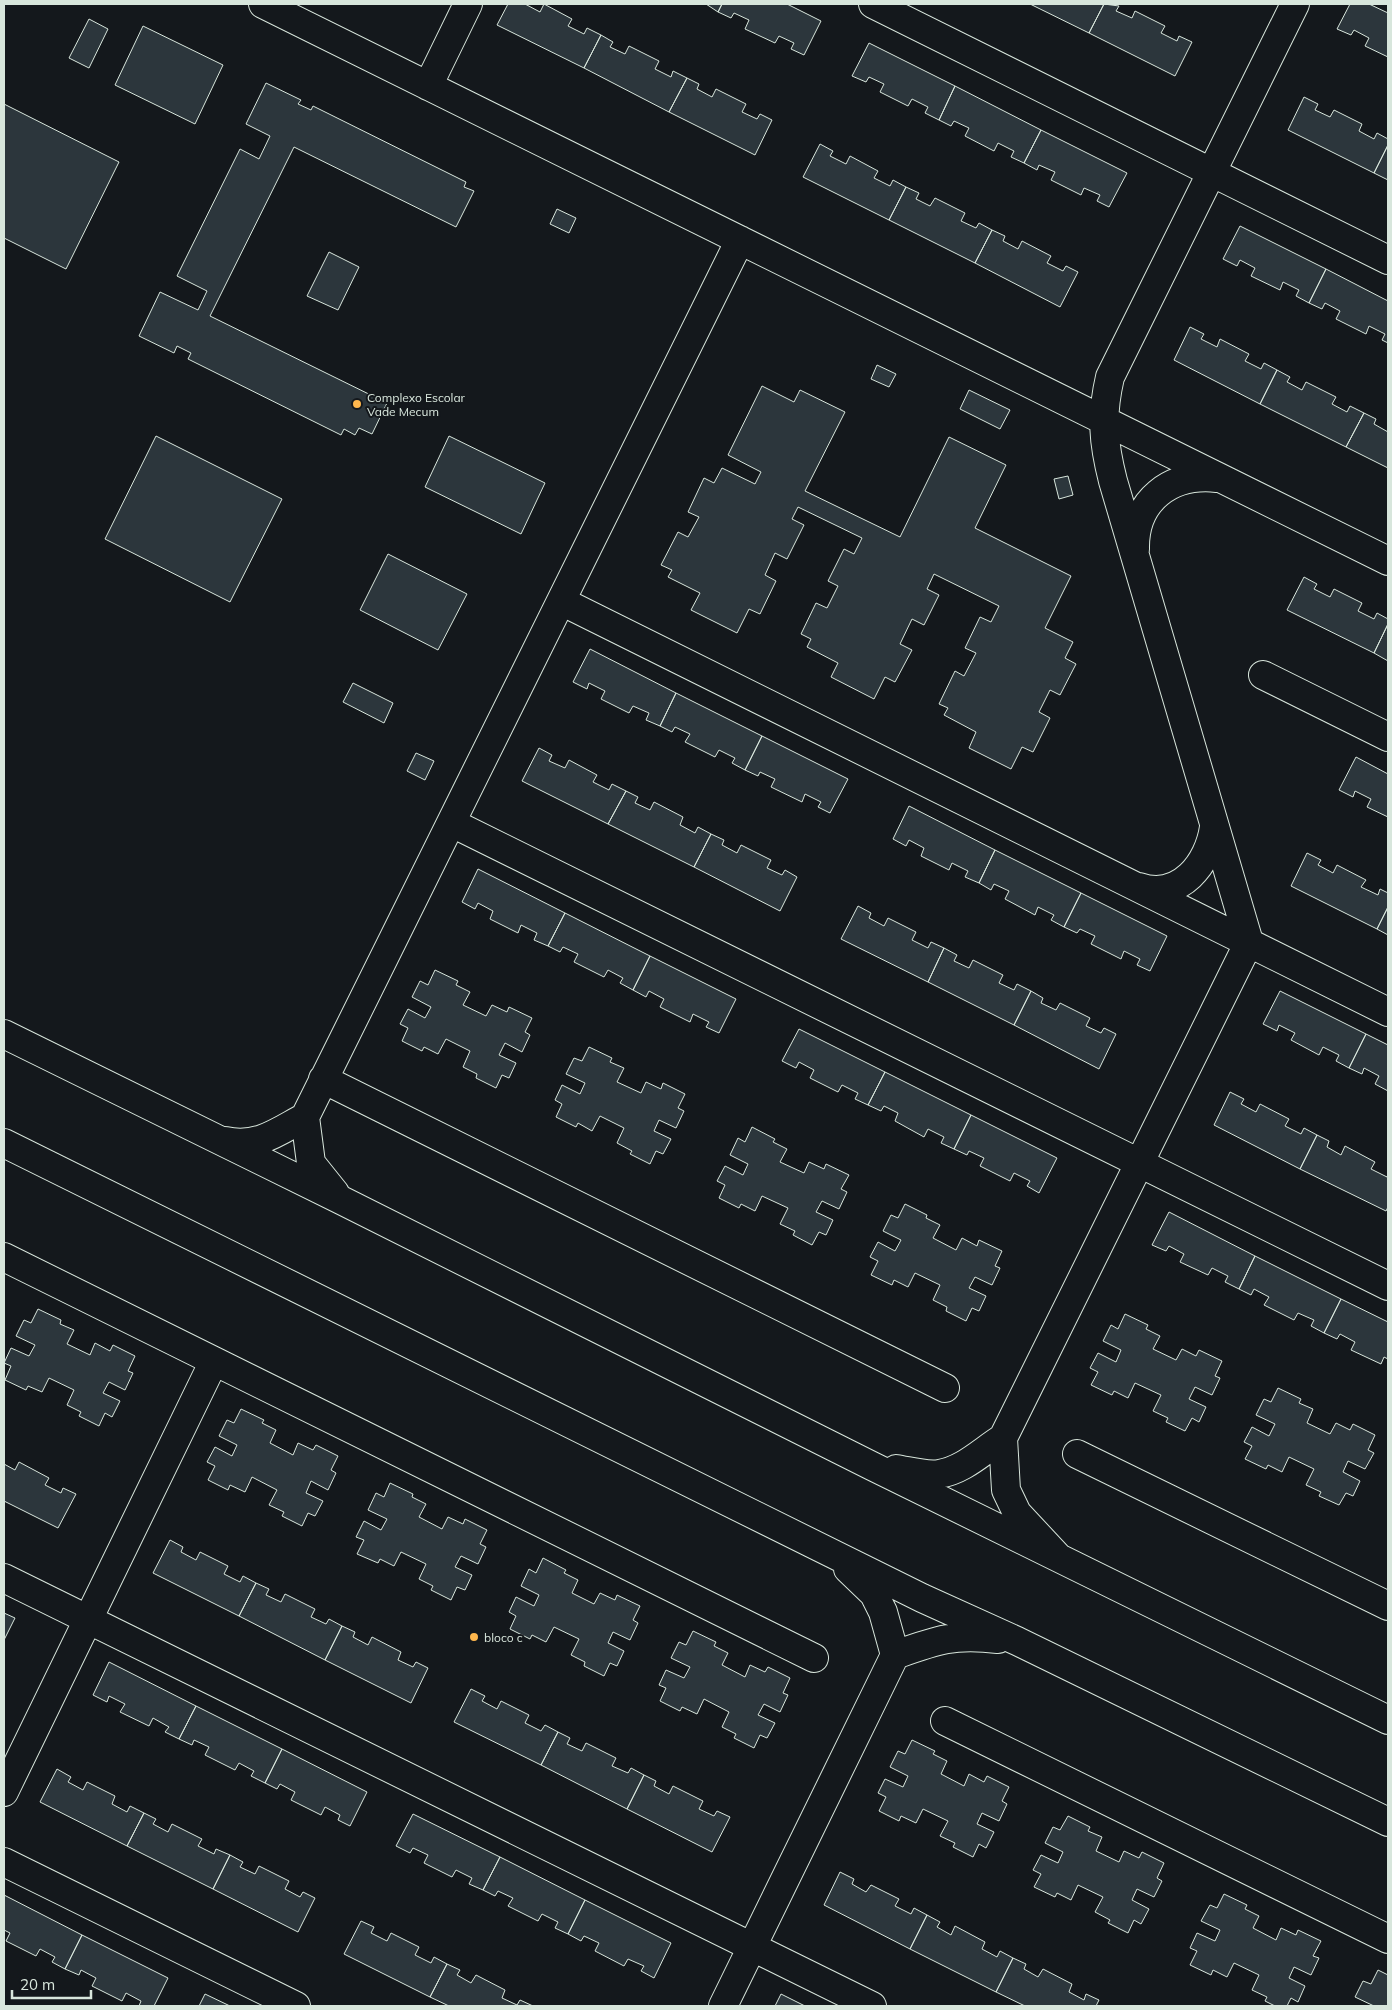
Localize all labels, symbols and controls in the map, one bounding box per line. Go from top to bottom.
place label: Complexo Escolar Vade Mecum [367,390,466,419]
marker: Complexo Escolar Vade Mecum [351,398,363,410]
place label: bloco c [484,1630,523,1645]
marker: bloco c [468,1631,480,1643]
scale bar [12,1968,91,2000]
text: 20 m [20,1975,55,1994]

